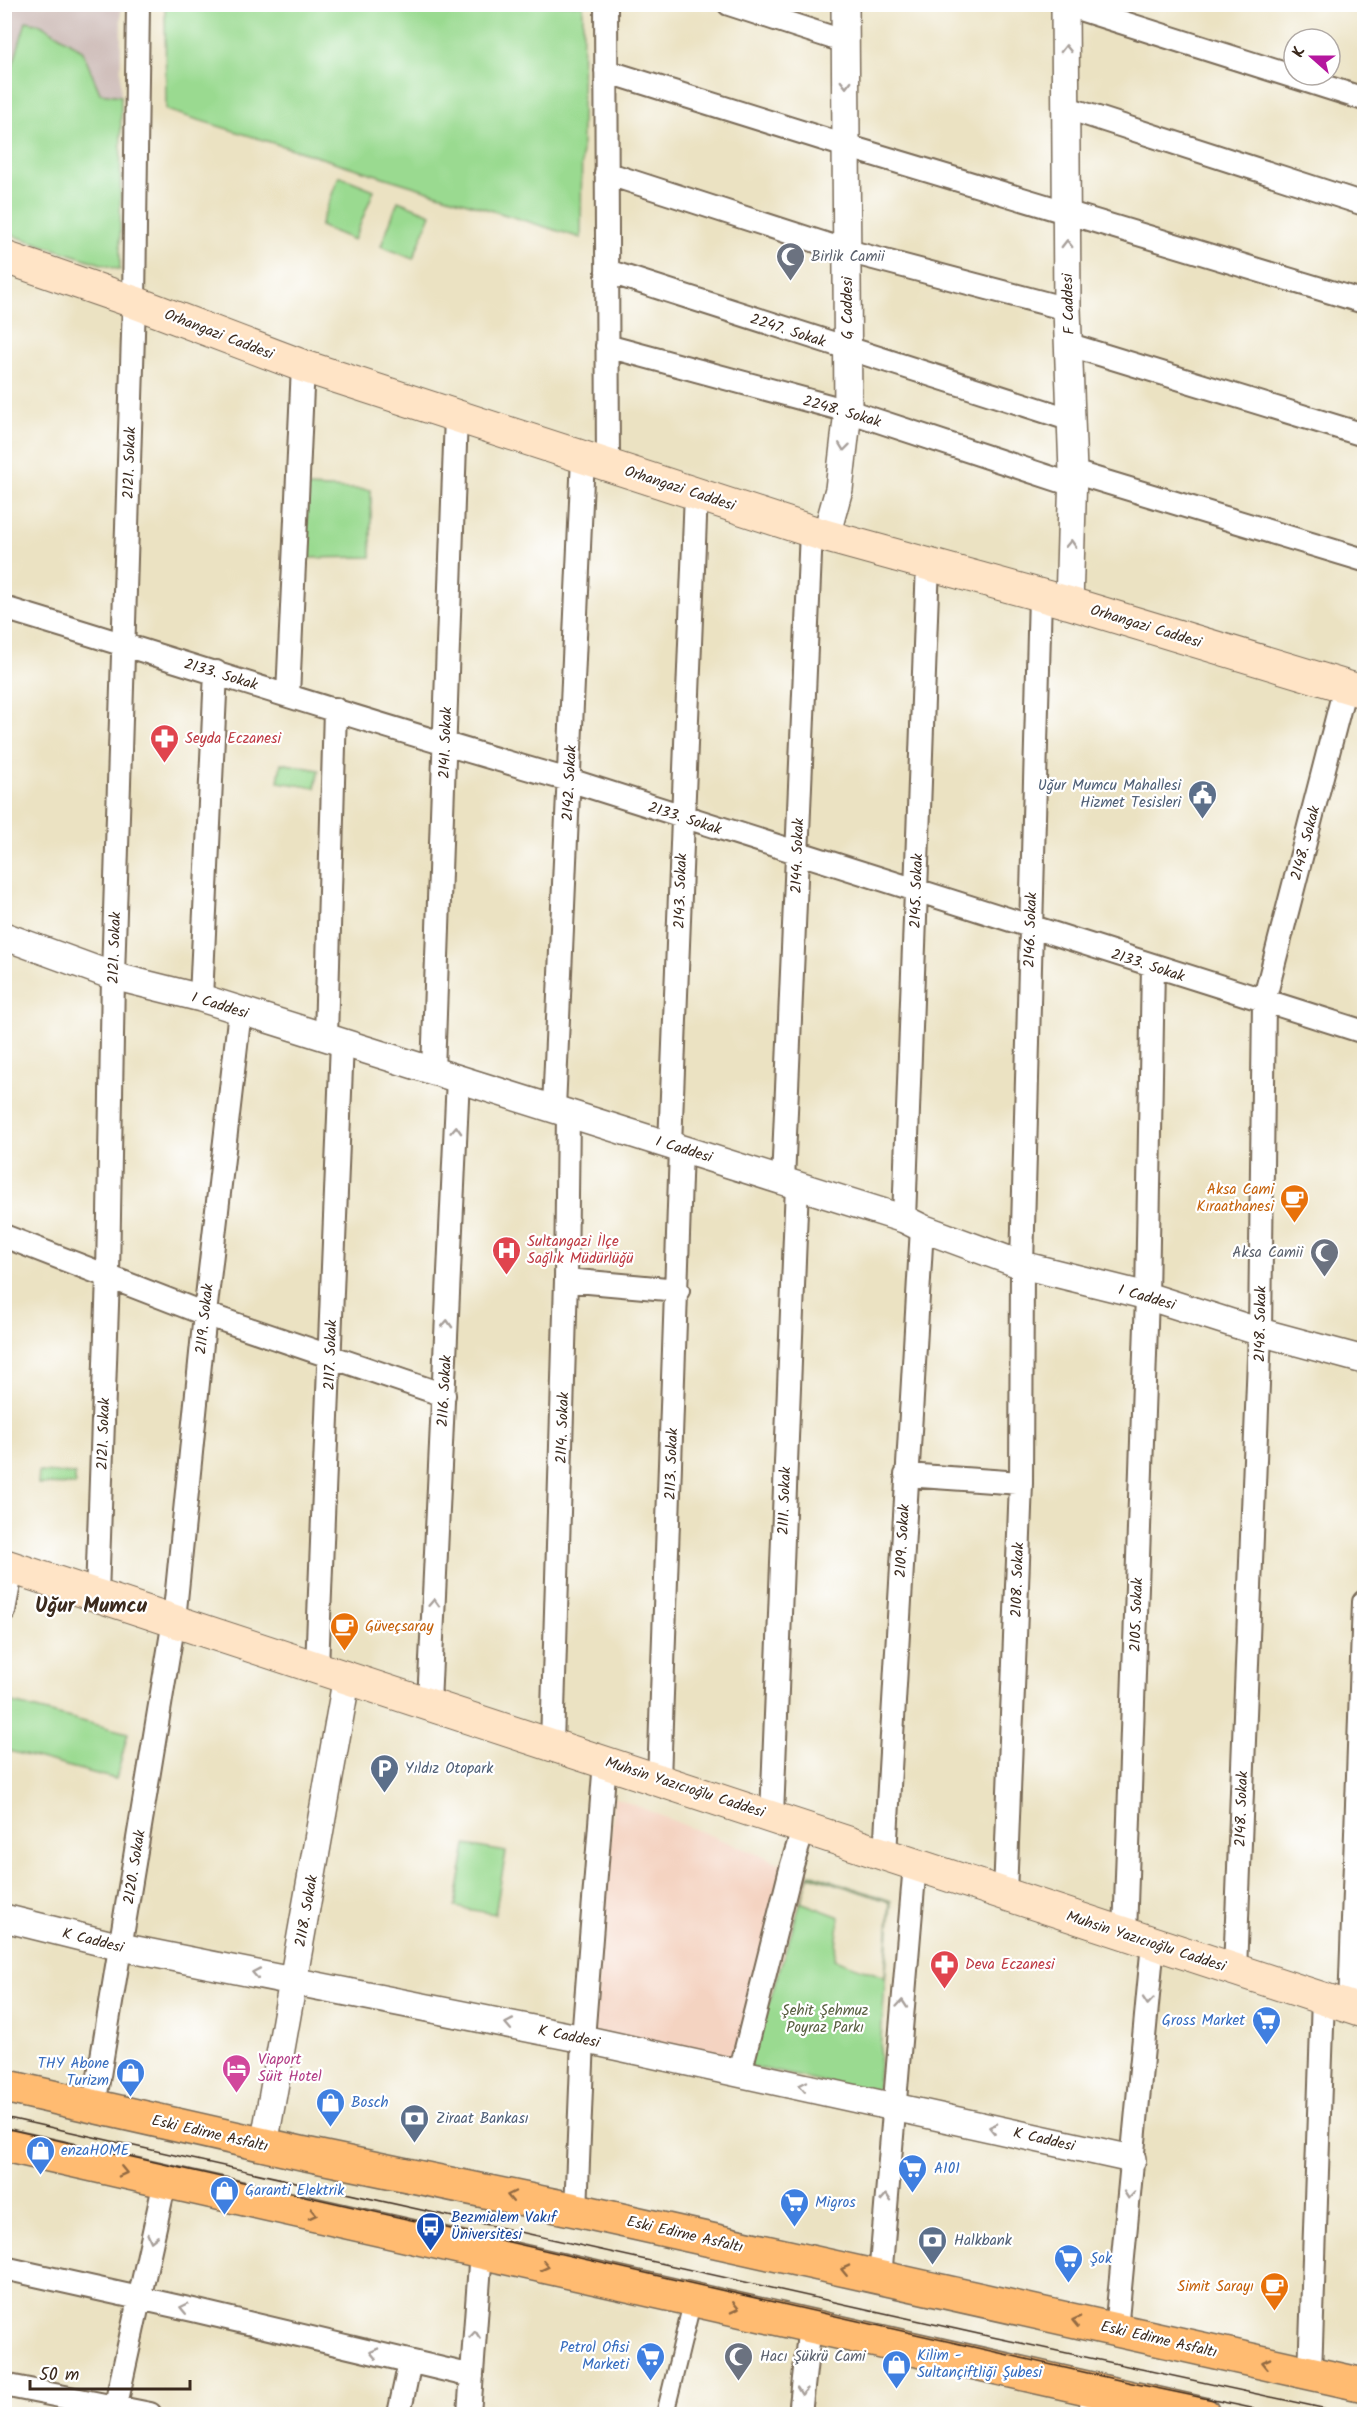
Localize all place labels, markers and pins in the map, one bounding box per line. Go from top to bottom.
mosque icon: Birlik Camii [774,240,806,282]
place label: Birlik Camii [811,245,886,269]
pharmacy icon: Seyda Eczanesi [148,722,180,764]
place label: Seyda Eczanesi [185,727,283,751]
place label: Uğur Mumcu Mahallesi Hizmet Tesisleri [1038,774,1182,815]
public building icon: Uğur Mumcu Mahallesi Hizmet Tesisleri [1186,778,1218,820]
place label: Aksa Cami Kıraathanesi [1197,1178,1275,1219]
cafe icon: Aksa Cami Kıraathanesi [1279,1182,1311,1224]
place label: Sultangazi İlçe Sağlık Müdürlüğü [527,1230,633,1271]
hospital icon: Sultangazi İlçe Sağlık Müdürlüğü [490,1234,522,1276]
mosque icon: Aksa Camii [1308,1236,1340,1278]
place label: Aksa Camii [1232,1241,1304,1265]
cafe icon: Güveçsaray [328,1610,360,1652]
place label: Güveçsaray [365,1615,435,1639]
parking icon: Yıldız Otopark [368,1752,400,1794]
place label: Yıldız Otopark [405,1757,494,1781]
pharmacy icon: Deva Eczanesi [928,1948,960,1990]
place label: Deva Eczanesi [965,1953,1056,1977]
supermarket icon: Gross Market [1250,2004,1282,2046]
place label: Gross Market [1162,2009,1245,2033]
place label: Viaport Süit Hotel [258,2048,322,2089]
place label: THY Abone Turizm [38,2052,109,2093]
hotel icon: Viaport Süit Hotel [221,2052,253,2094]
shop icon: THY Abone Turizm [114,2056,146,2098]
shop icon: Bosch [314,2086,346,2128]
place label: Bosch [351,2091,388,2115]
bank icon: Ziraat Bankası [399,2102,431,2144]
place label: Ziraat Bankası [436,2107,529,2131]
shop icon: enzaHOME [24,2134,56,2176]
place label: enzaHOME [61,2139,130,2163]
supermarket icon: A101 [897,2152,929,2194]
place label: A101 [934,2157,960,2181]
shop icon: Garanti Elektrik [208,2174,240,2216]
place label: Garanti Elektrik [245,2179,345,2203]
supermarket icon: Migros [778,2186,810,2228]
place label: Migros [815,2191,856,2215]
place label: Bezmialem Vakıf Üniversitesi [451,2206,558,2247]
bus stop icon: Bezmialem Vakıf Üniversitesi [414,2210,446,2252]
bank icon: Halkbank [917,2224,949,2266]
place label: Halkbank [954,2229,1013,2253]
supermarket icon: Şok [1053,2242,1085,2284]
place label: Şok [1090,2247,1113,2271]
cafe icon: Simit Sarayı [1259,2270,1291,2312]
place label: Simit Sarayı [1177,2275,1254,2299]
place label: Petrol Ofisi Marketi [560,2336,630,2377]
supermarket icon: Petrol Ofisi Marketi [634,2340,666,2382]
mosque icon: Hacı Şükrü Cami [723,2340,755,2382]
place label: Kilim - Sultançiftliği Şubesi [917,2344,1044,2385]
place label: Hacı Şükrü Cami [760,2345,867,2369]
shop icon: Kilim - Sultançiftliği Şubesi [880,2348,912,2390]

